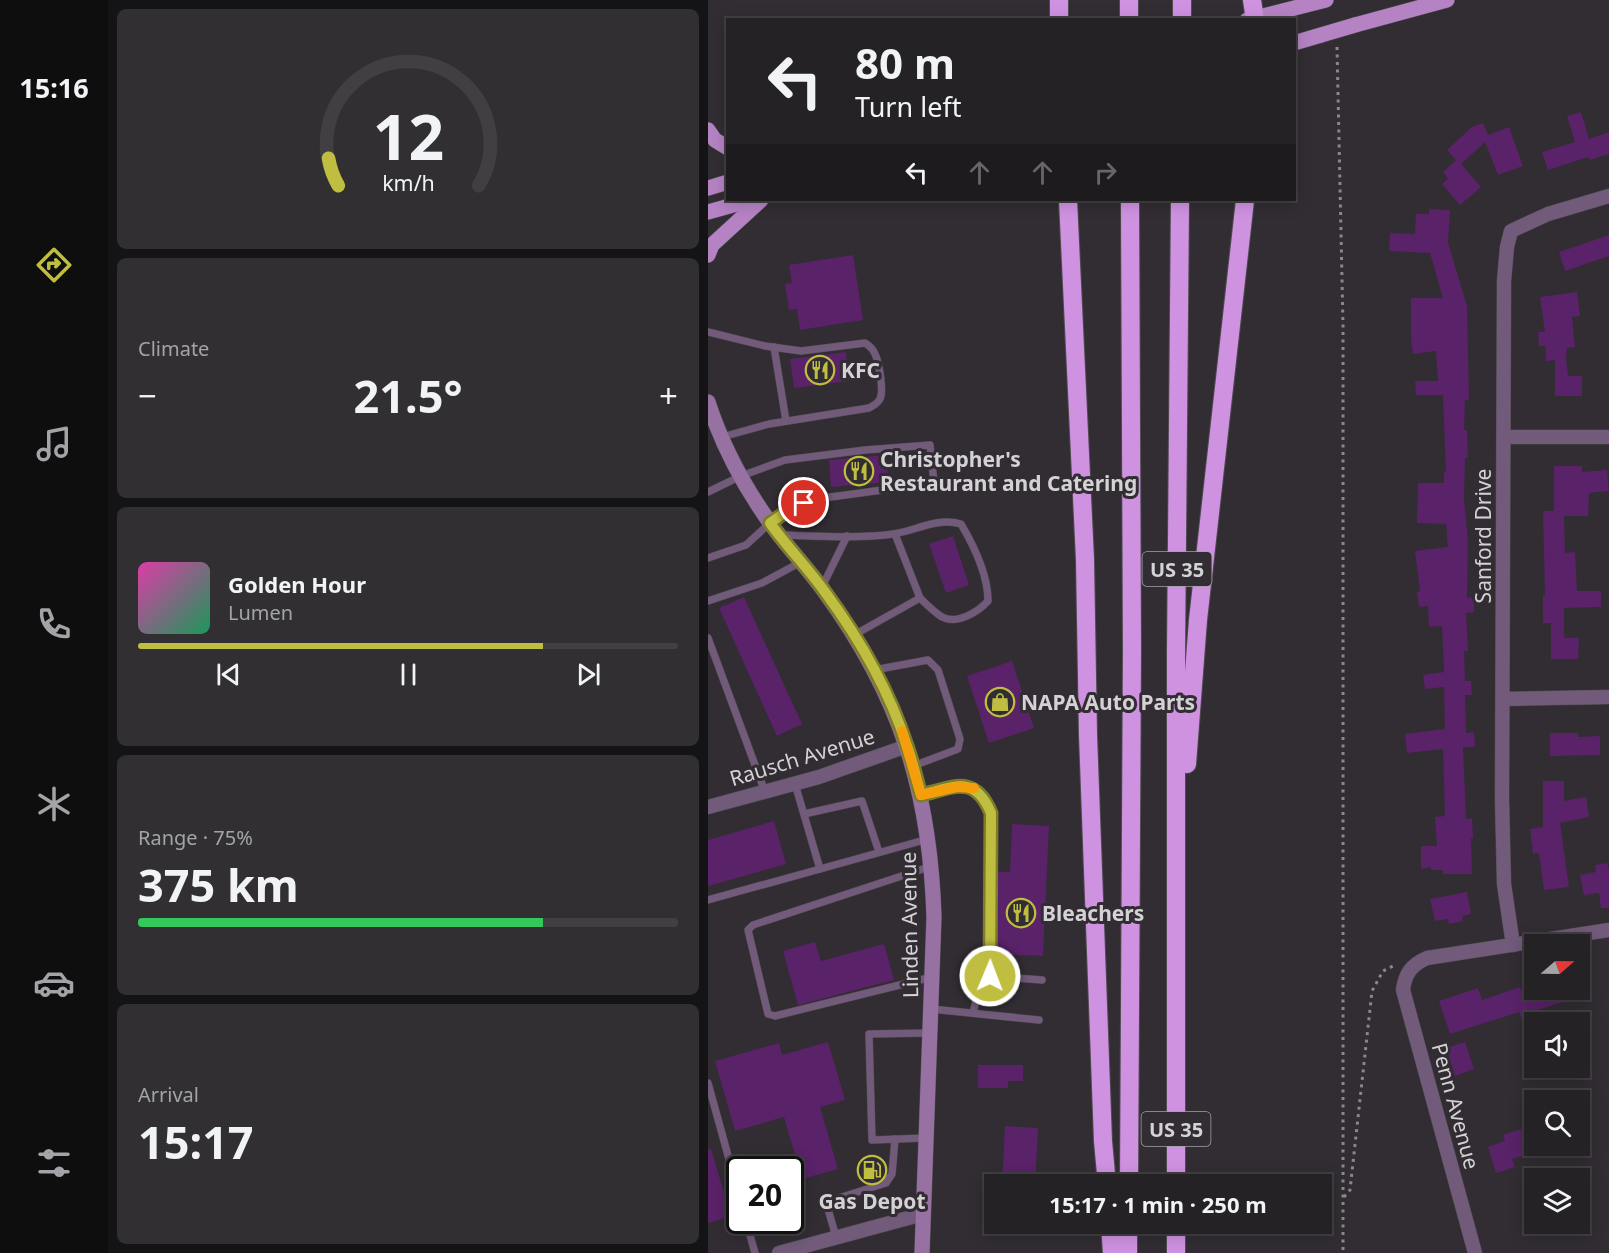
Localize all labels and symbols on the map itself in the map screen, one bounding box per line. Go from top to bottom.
restaurant icon: KFC [804,354,836,386]
place label: KFC [841,356,880,384]
place label: Christopher's Restaurant and Catering [880,445,1137,497]
restaurant icon: Christopher's Restaurant and Catering [843,455,875,487]
street label: Sanford Drive [1469,469,1497,603]
pin [778,477,829,528]
road number: US 35 [1142,552,1212,586]
shop icon: NAPA Auto Parts [984,686,1016,718]
place label: NAPA Auto Parts [1021,688,1195,716]
street label: Rausch Avenue [726,722,878,792]
street label: Linden Avenue [894,852,924,998]
restaurant icon: Bleachers [1005,897,1037,929]
place label: Bleachers [1042,899,1144,927]
north arrow [1524,934,1590,1000]
position arrow [958,944,1022,1008]
street label: Penn Avenue [1426,1040,1486,1172]
road number: US 35 [1142,1112,1210,1146]
fuel station icon: Gas Depot [856,1154,888,1186]
speed limit sign: 20 [726,1156,804,1234]
place label: Gas Depot [818,1187,926,1215]

